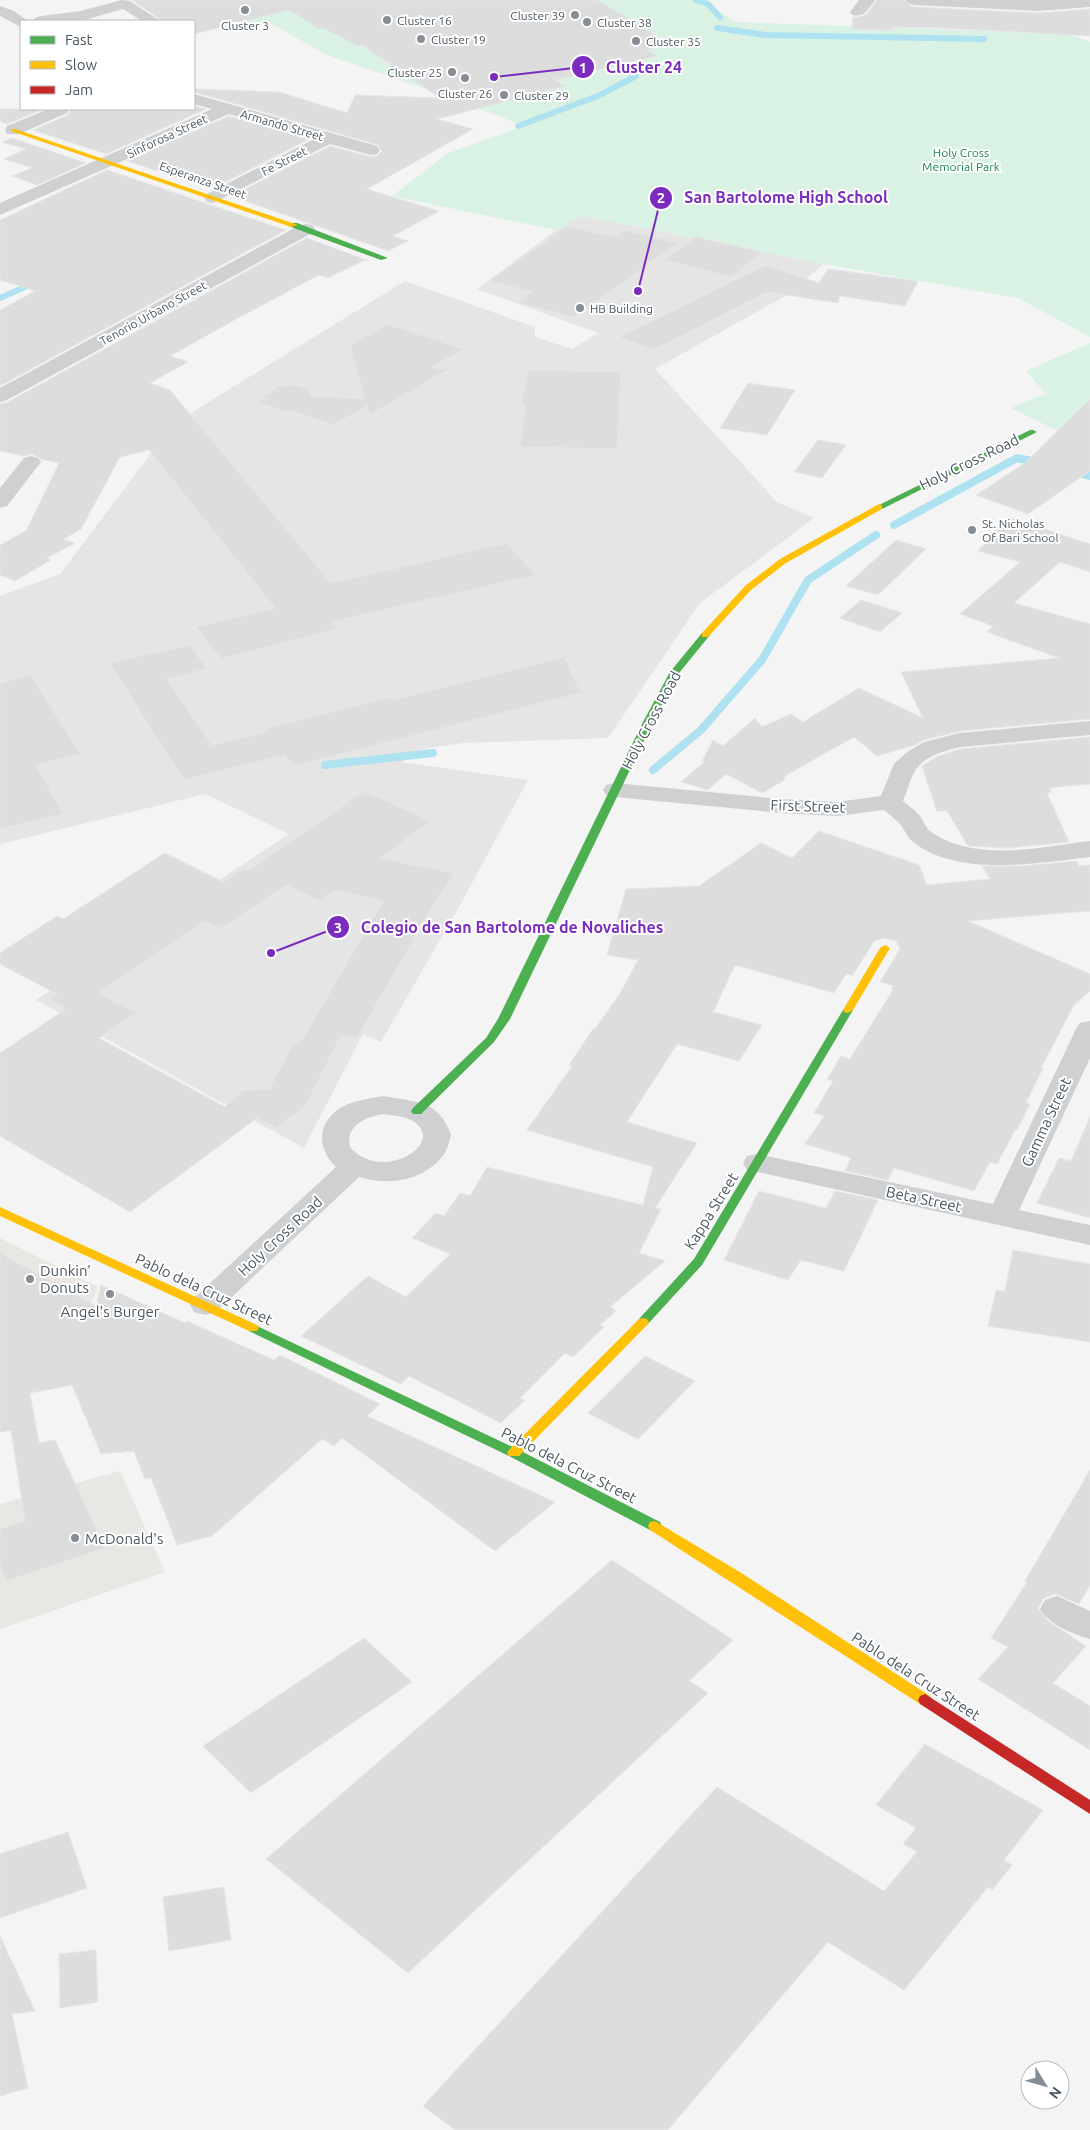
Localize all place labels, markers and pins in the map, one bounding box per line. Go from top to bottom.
marker: Cluster 3 [239,4,251,16]
place label: Cluster 39 [510,9,565,22]
marker: Cluster 39 [569,9,581,21]
marker: Cluster 16 [381,14,393,26]
place label: Cluster 16 [397,14,452,27]
marker: Cluster 38 [581,16,593,28]
place label: Cluster 38 [597,16,652,29]
place label: Cluster 3 [221,19,269,32]
marker: Cluster 19 [415,33,427,45]
place label: Cluster 19 [431,33,486,46]
marker: Cluster 35 [630,35,642,47]
place label: Cluster 35 [646,35,701,48]
callout: Cluster 24 [571,52,692,83]
place label: Cluster 25 [387,66,442,79]
marker: Cluster 25 [446,66,458,78]
marker: Cluster 26 [459,72,471,84]
place label: Cluster 26 [438,87,493,100]
marker: Cluster 29 [498,89,510,101]
place label: Cluster 29 [514,89,569,102]
callout: San Bartolome High School [649,182,897,213]
marker: HB Building [574,302,586,314]
place label: HB Building [590,302,653,315]
place label: St. Nicholas Of Bari School [982,517,1059,544]
marker: St. Nicholas Of Bari School [966,524,978,536]
callout: Colegio de San Bartolome de Novaliches [326,912,674,943]
place label: Dunkin' Donuts [40,1262,91,1296]
marker: Dunkin' Donuts [24,1273,36,1285]
marker: Angel's Burger [104,1288,116,1300]
place label: Angel's Burger [60,1303,160,1320]
place label: McDonald's [85,1530,163,1547]
marker: McDonald's [69,1532,81,1544]

